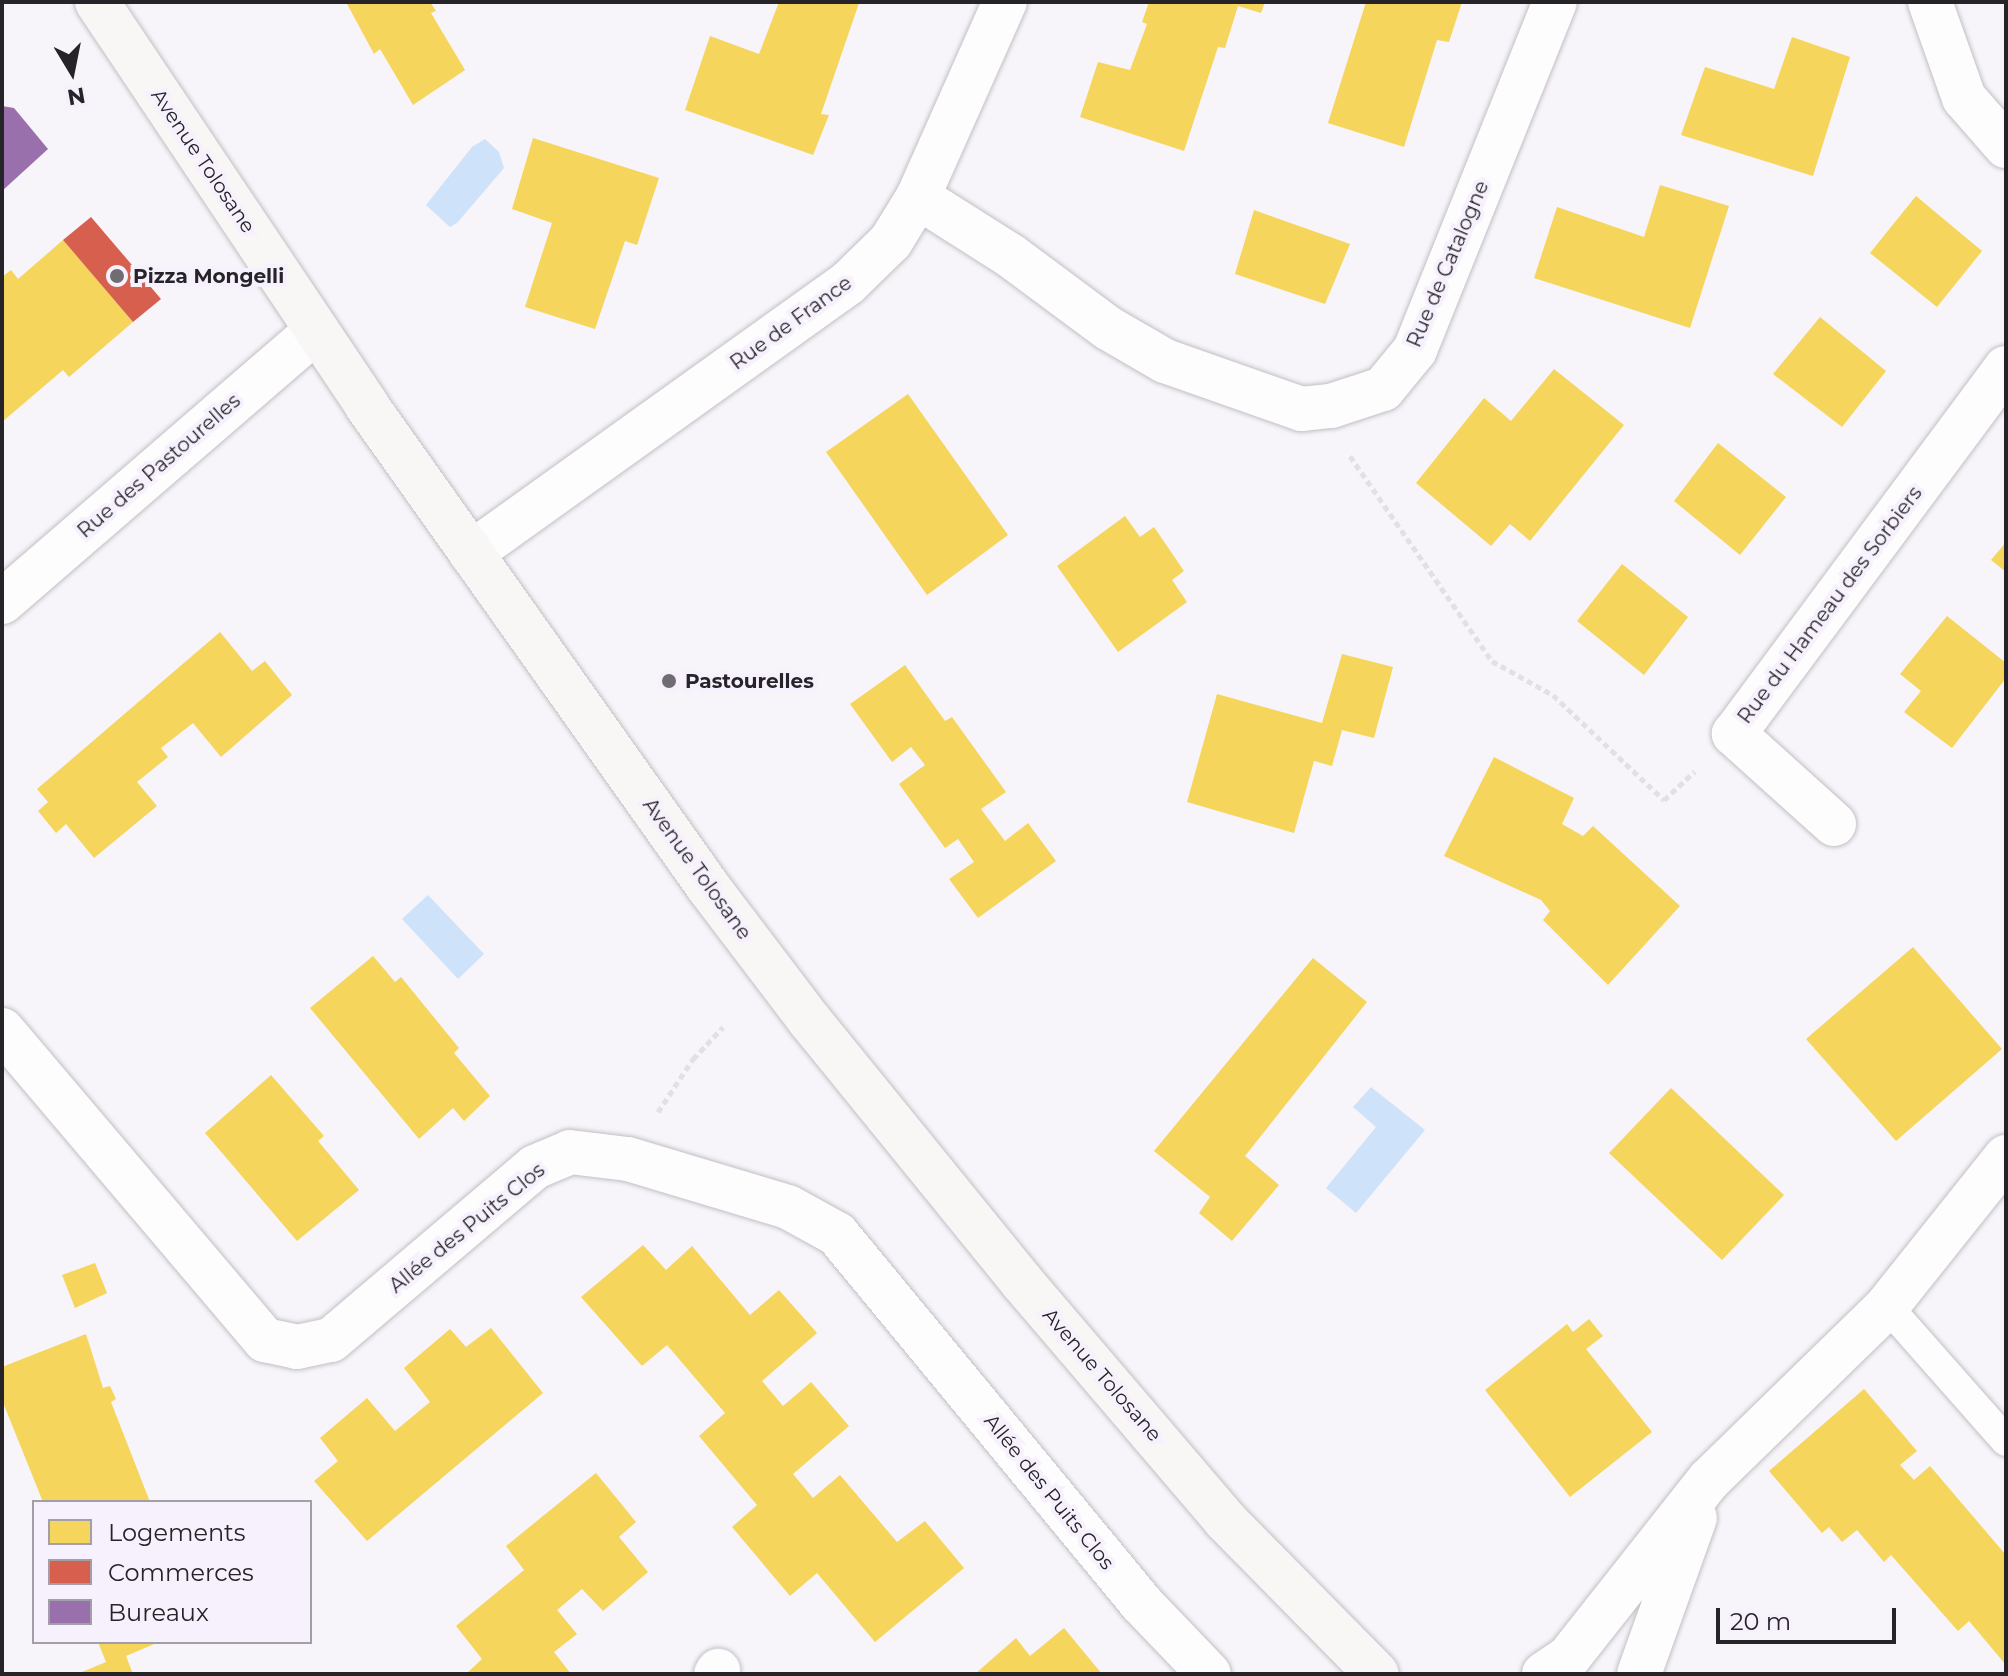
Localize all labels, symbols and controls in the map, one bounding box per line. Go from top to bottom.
north arrow [32,32,112,112]
text: N [65,81,87,111]
street label: Avenue Tolosane [146,84,260,238]
street label: Rue de Catalogne [1402,177,1494,351]
place label: Pizza Mongelli [133,264,284,288]
marker: Pizza Mongelli [108,267,126,285]
street label: Rue de France [726,271,856,375]
street label: Rue des Pastourelles [73,389,245,543]
street label: Rue du Hameau des Sorbiers [1733,482,1927,728]
place label: Pastourelles [685,669,814,693]
marker: Pastourelles [660,672,678,690]
street label: Avenue Tolosane [638,794,756,944]
street label: Allée des Puits Clos [384,1158,550,1298]
street label: Avenue Tolosane [1038,1303,1166,1447]
street label: Allée des Puits Clos [979,1409,1119,1575]
legend [32,1500,312,1644]
text: Logements [108,1518,246,1547]
text: Commerces [108,1558,254,1587]
scale bar [1720,1592,1900,1642]
text: Bureaux [108,1598,209,1627]
text: 20 m [1730,1607,1791,1636]

